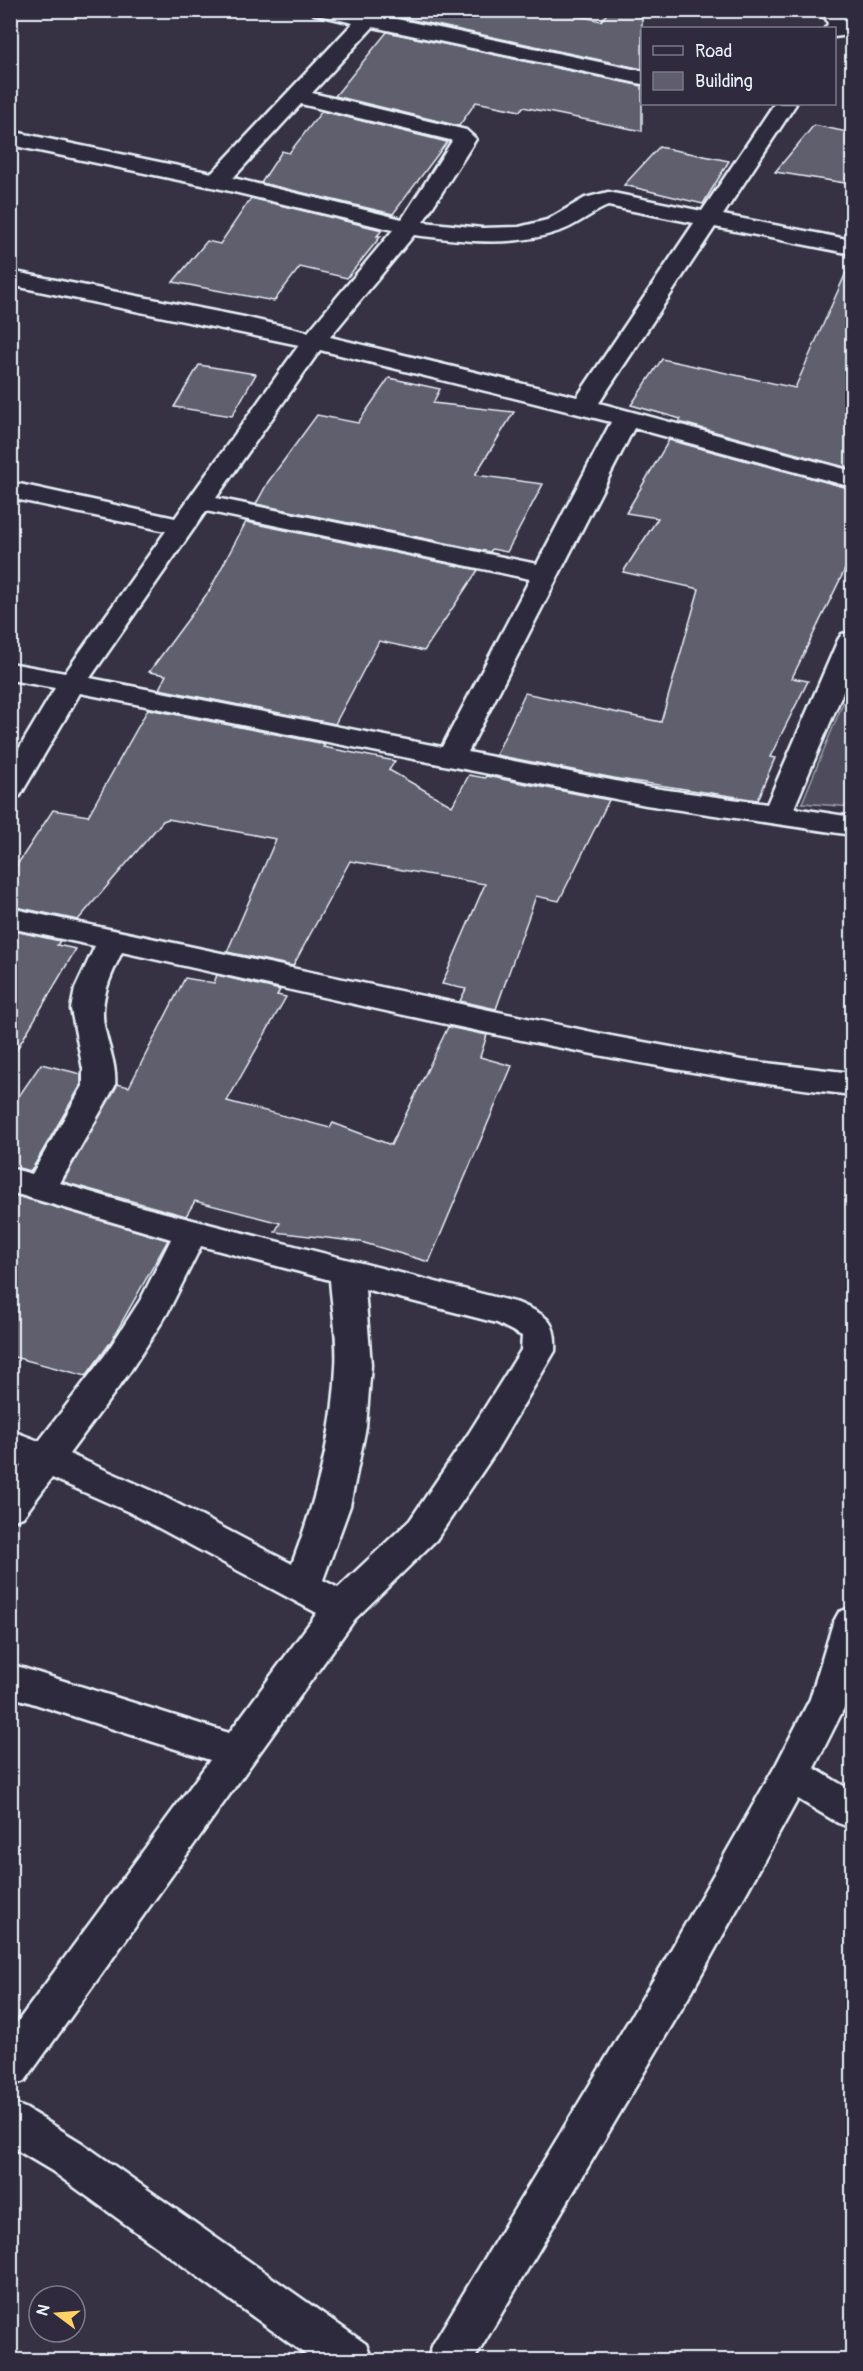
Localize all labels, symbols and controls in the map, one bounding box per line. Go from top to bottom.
legend [641,27,836,105]
text: Road [695,40,732,63]
text: Building [695,70,753,93]
north arrow [27,2284,87,2344]
text: N [32,2302,55,2318]

